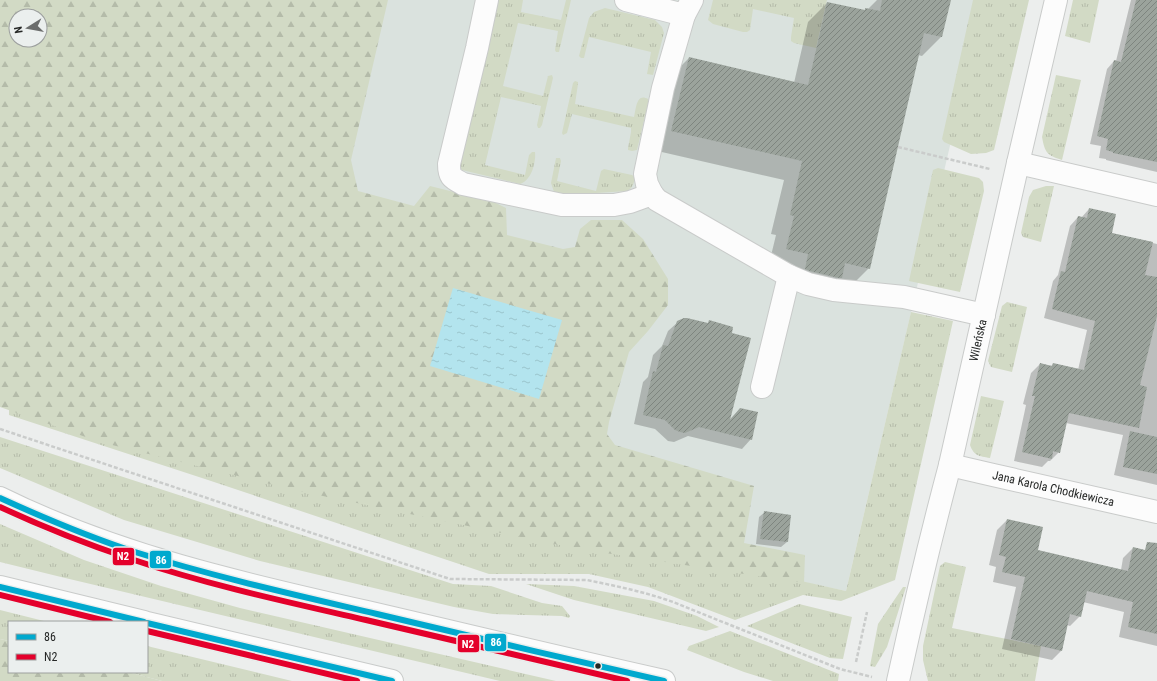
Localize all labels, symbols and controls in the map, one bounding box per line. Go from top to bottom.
north arrow [8,8,48,48]
text: N [12,25,26,34]
street label: Wileńska [967,318,990,363]
street label: Jana Karola Chodkiewicza [991,468,1116,509]
line badge: N2 [112,547,135,566]
text: N2 [117,550,130,563]
line badge: 86 [149,550,172,569]
text: 86 [155,554,167,567]
legend [8,621,148,673]
text: 86 [44,630,56,644]
line badge: 86 [484,633,507,652]
line badge: N2 [457,634,480,653]
text: 86 [490,636,502,649]
text: N2 [462,638,475,651]
text: N2 [44,650,57,664]
unlabelled marker [593,661,603,671]

